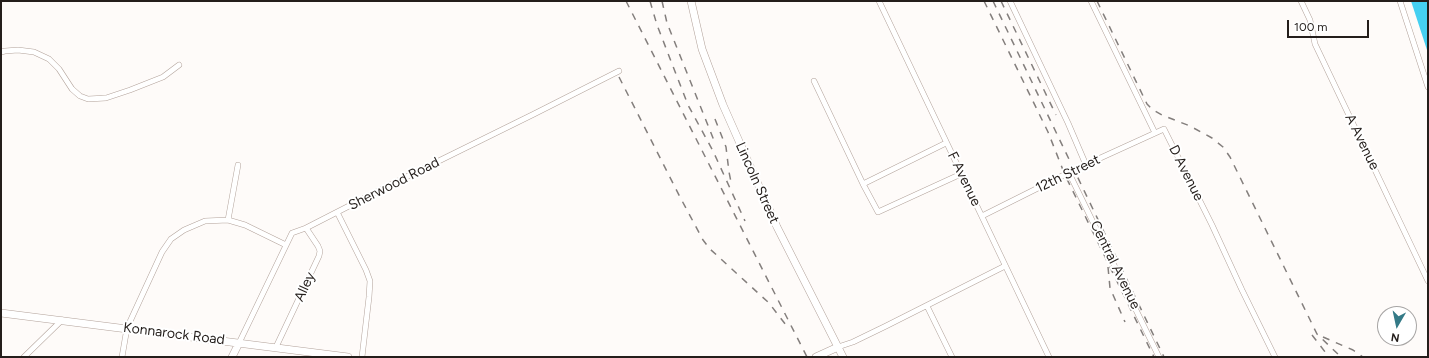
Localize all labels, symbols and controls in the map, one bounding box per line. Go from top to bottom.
scale bar [1289,12,1371,38]
text: 100 m [1294,20,1328,34]
street label: A Avenue [1341,111,1383,173]
street label: Lincoln Street [732,140,782,226]
street label: D Avenue [1165,142,1207,204]
street label: F Avenue [944,149,984,209]
street label: 12th Street [1033,151,1103,197]
street label: Sherwood Road [346,154,442,214]
street label: Central Avenue [1086,218,1144,312]
street label: Alley [291,270,319,304]
north arrow [1377,306,1417,346]
street label: Konnarock Road [122,319,226,349]
text: N [1390,330,1400,344]

